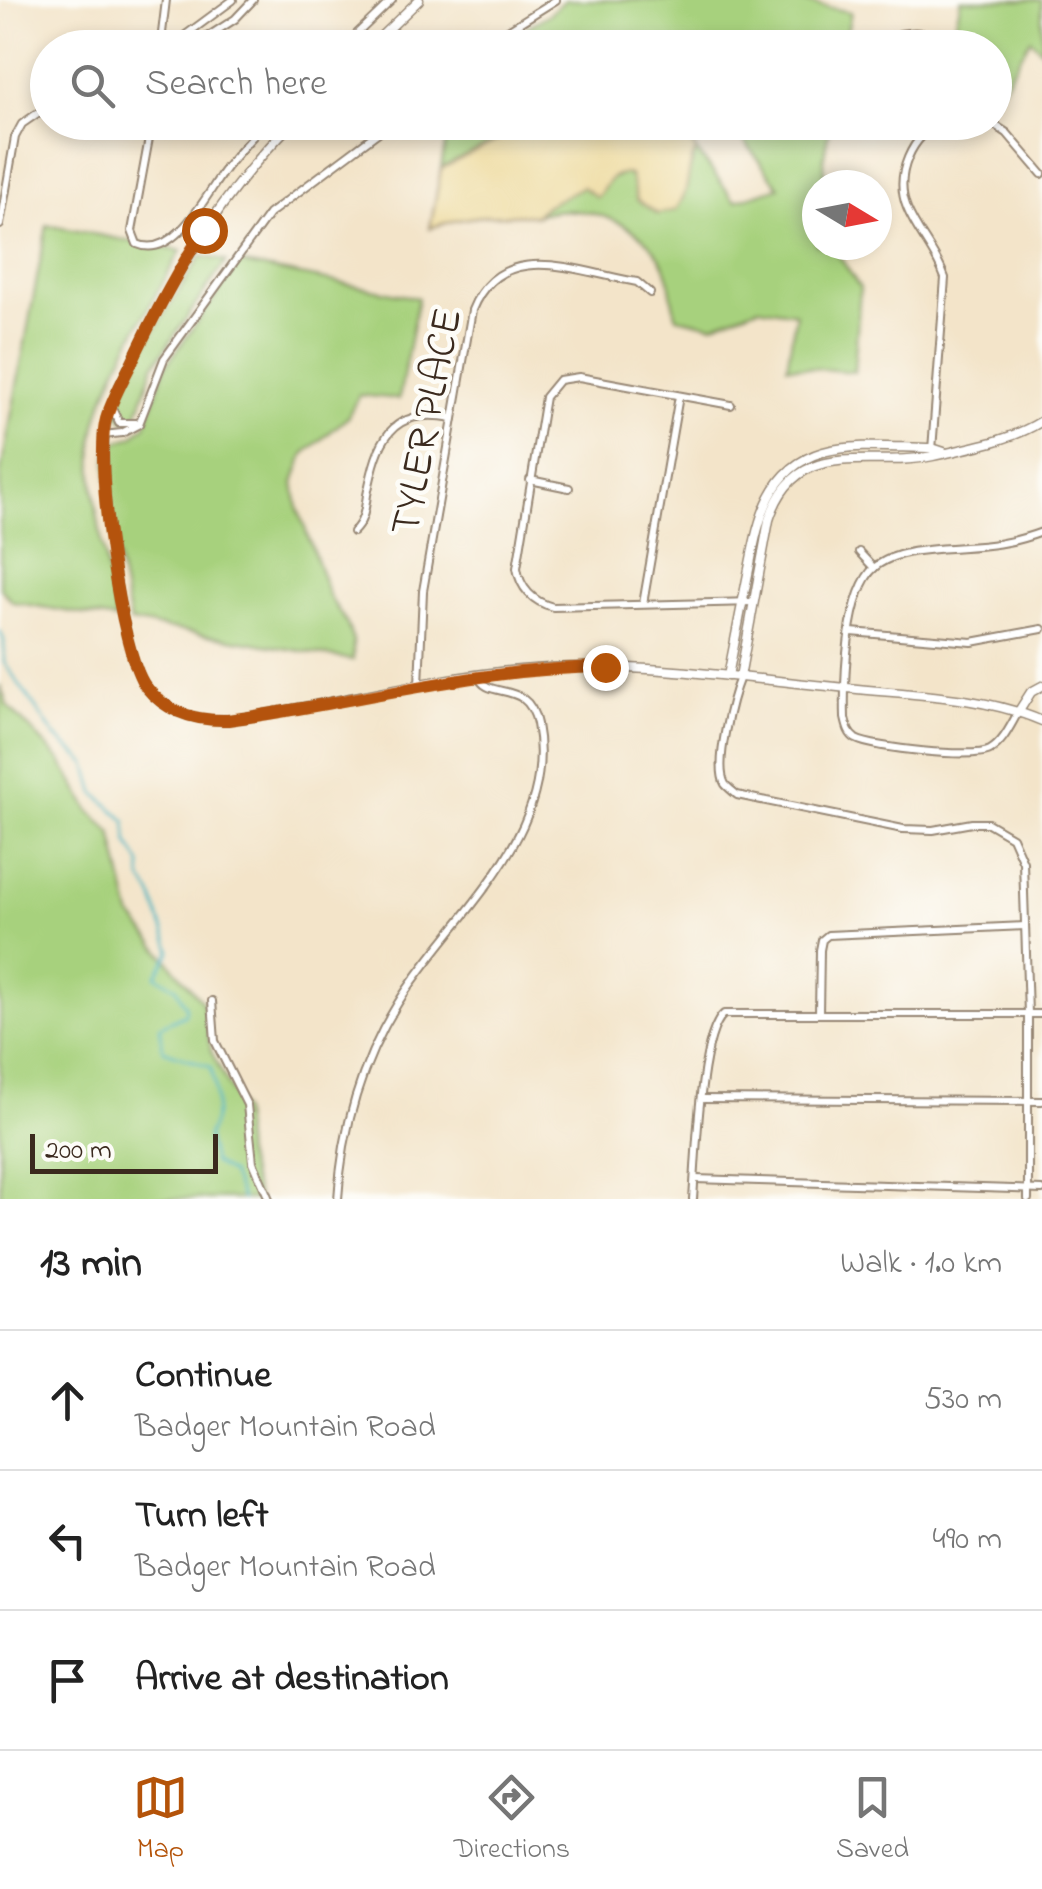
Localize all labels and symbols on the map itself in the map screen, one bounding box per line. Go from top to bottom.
north arrow [802,170,892,260]
route start [182,208,228,254]
street label: TYLER PLACE [377,303,480,540]
route end [583,645,629,691]
scale bar [30,1129,218,1174]

